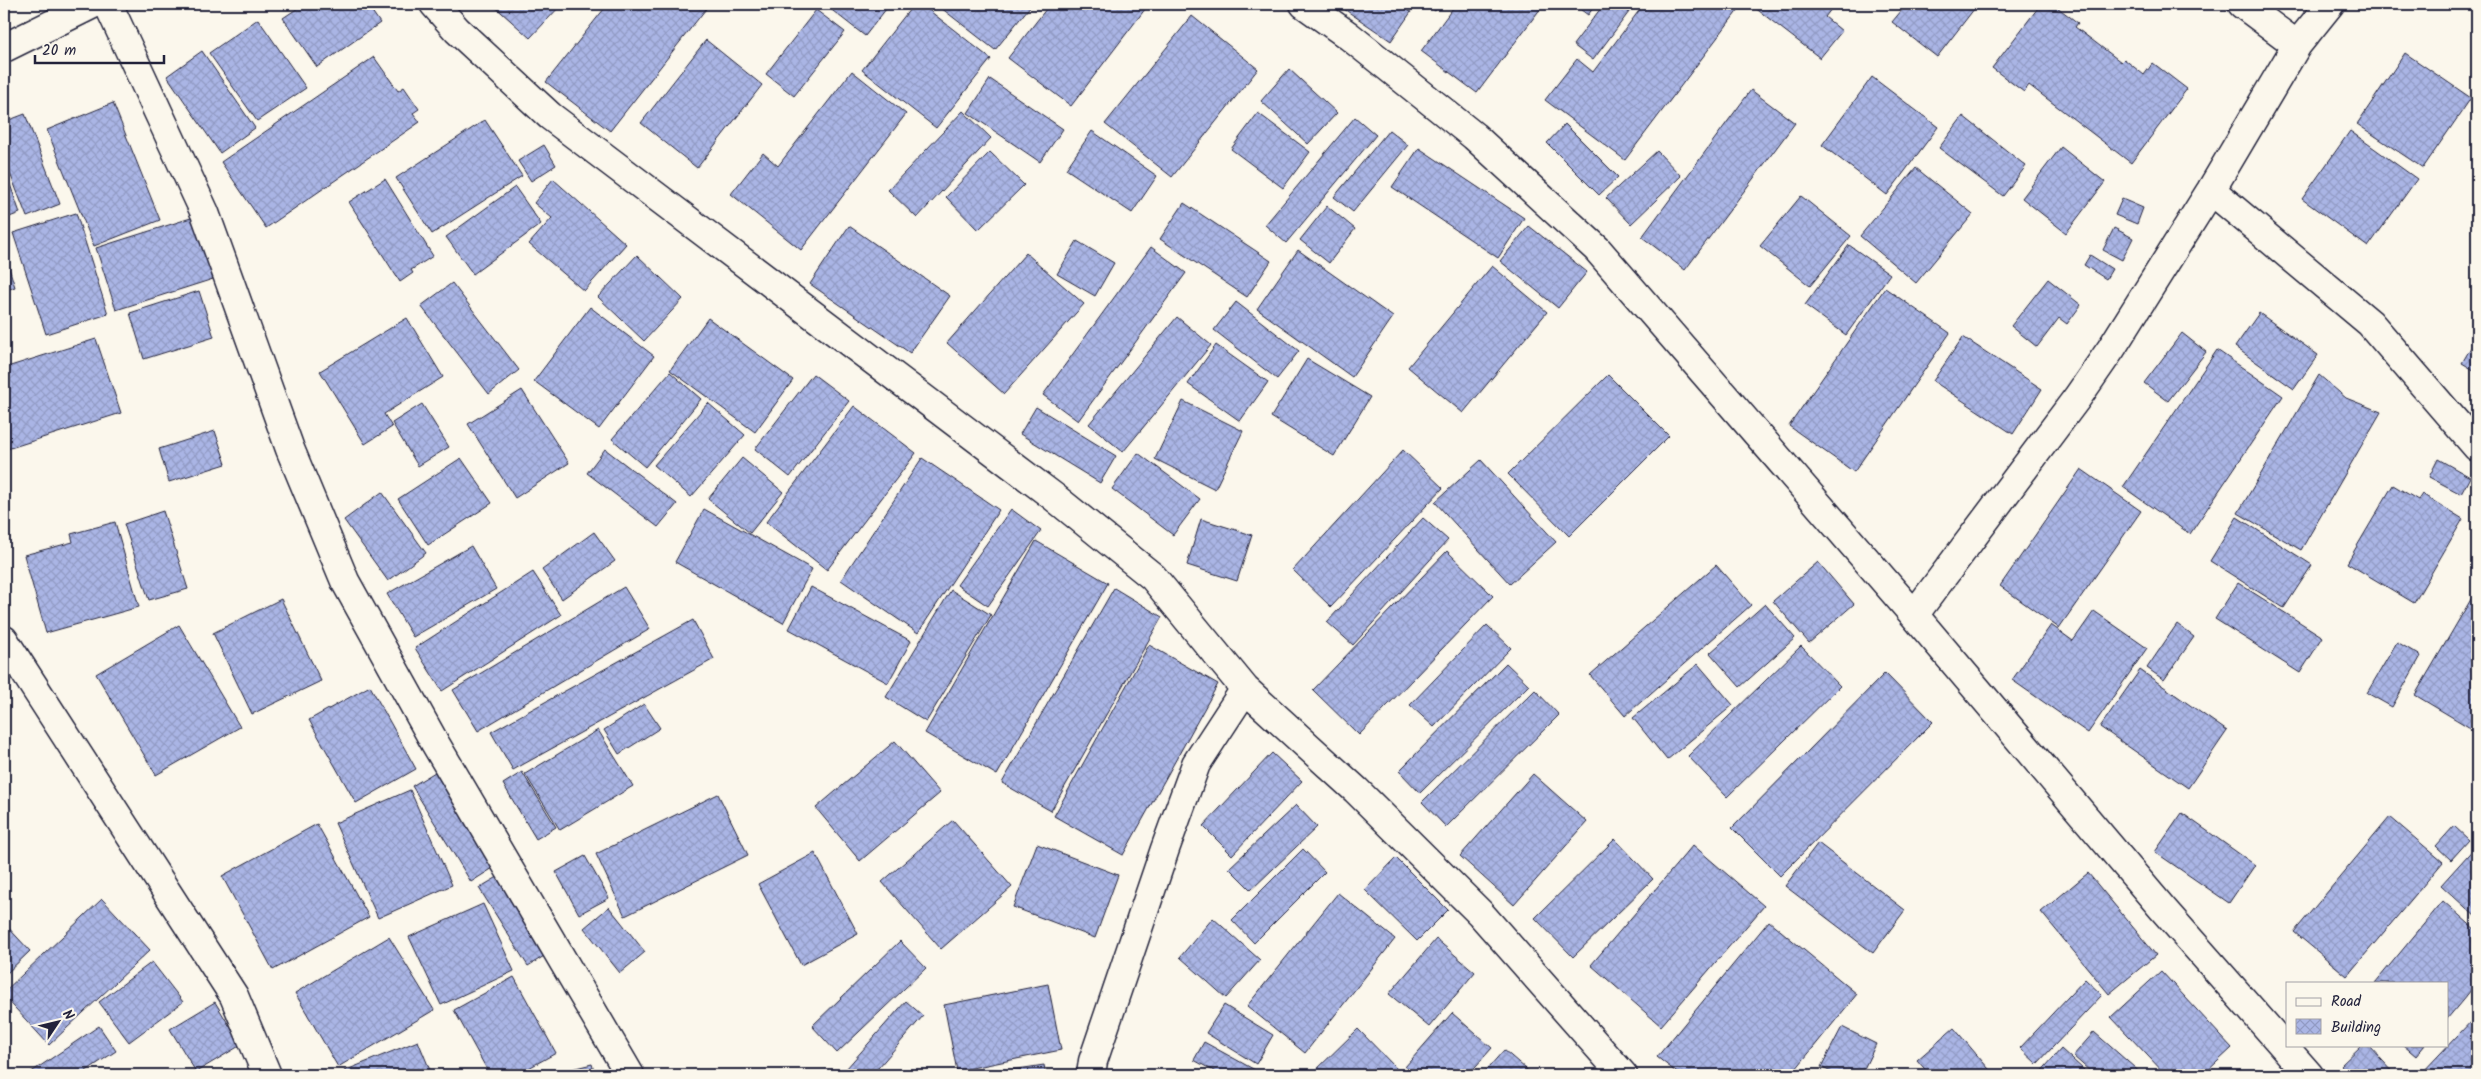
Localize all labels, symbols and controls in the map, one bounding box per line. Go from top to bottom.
scale bar [35,32,164,64]
text: 20 m [42,39,76,63]
legend [2286,982,2448,1046]
text: Road [2331,990,2362,1014]
north arrow [32,996,82,1046]
text: N [56,1005,79,1025]
text: Building [2331,1016,2381,1040]

